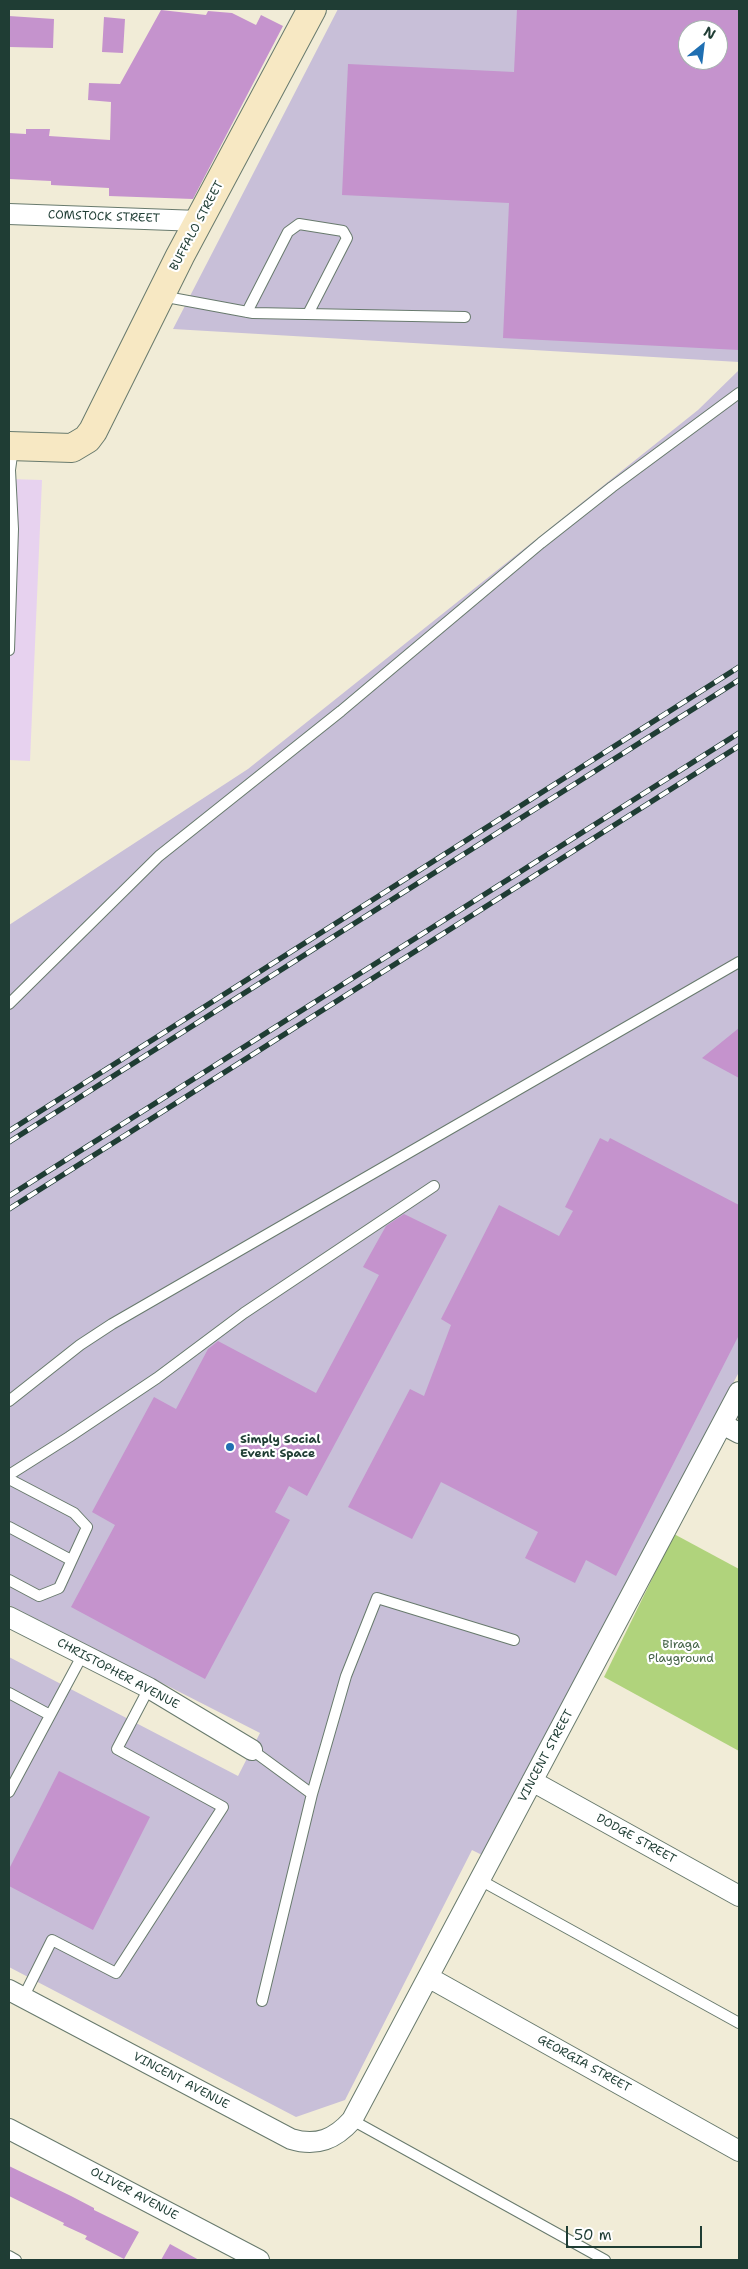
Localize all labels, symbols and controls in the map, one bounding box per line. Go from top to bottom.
north arrow [678,20,728,70]
text: N [701,22,719,43]
street label: BUFFALO STREET [167,179,227,273]
street label: COMSTOCK STREET [48,208,160,226]
place label: Simply Social Event Space [240,1433,321,1461]
marker: Simply Social Event Space [224,1441,236,1453]
street label: CHRISTOPHER AVENUE [54,1636,182,1712]
park label: Biraga Playground [648,1638,714,1666]
street label: VINCENT STREET [516,1707,576,1805]
street label: DODGE STREET [594,1811,678,1867]
street label: GEORGIA STREET [535,2032,633,2096]
street label: VINCENT AVENUE [130,2050,232,2112]
street label: OLIVER AVENUE [87,2165,181,2223]
scale bar [568,2216,704,2248]
text: 50 m [574,2225,612,2245]

